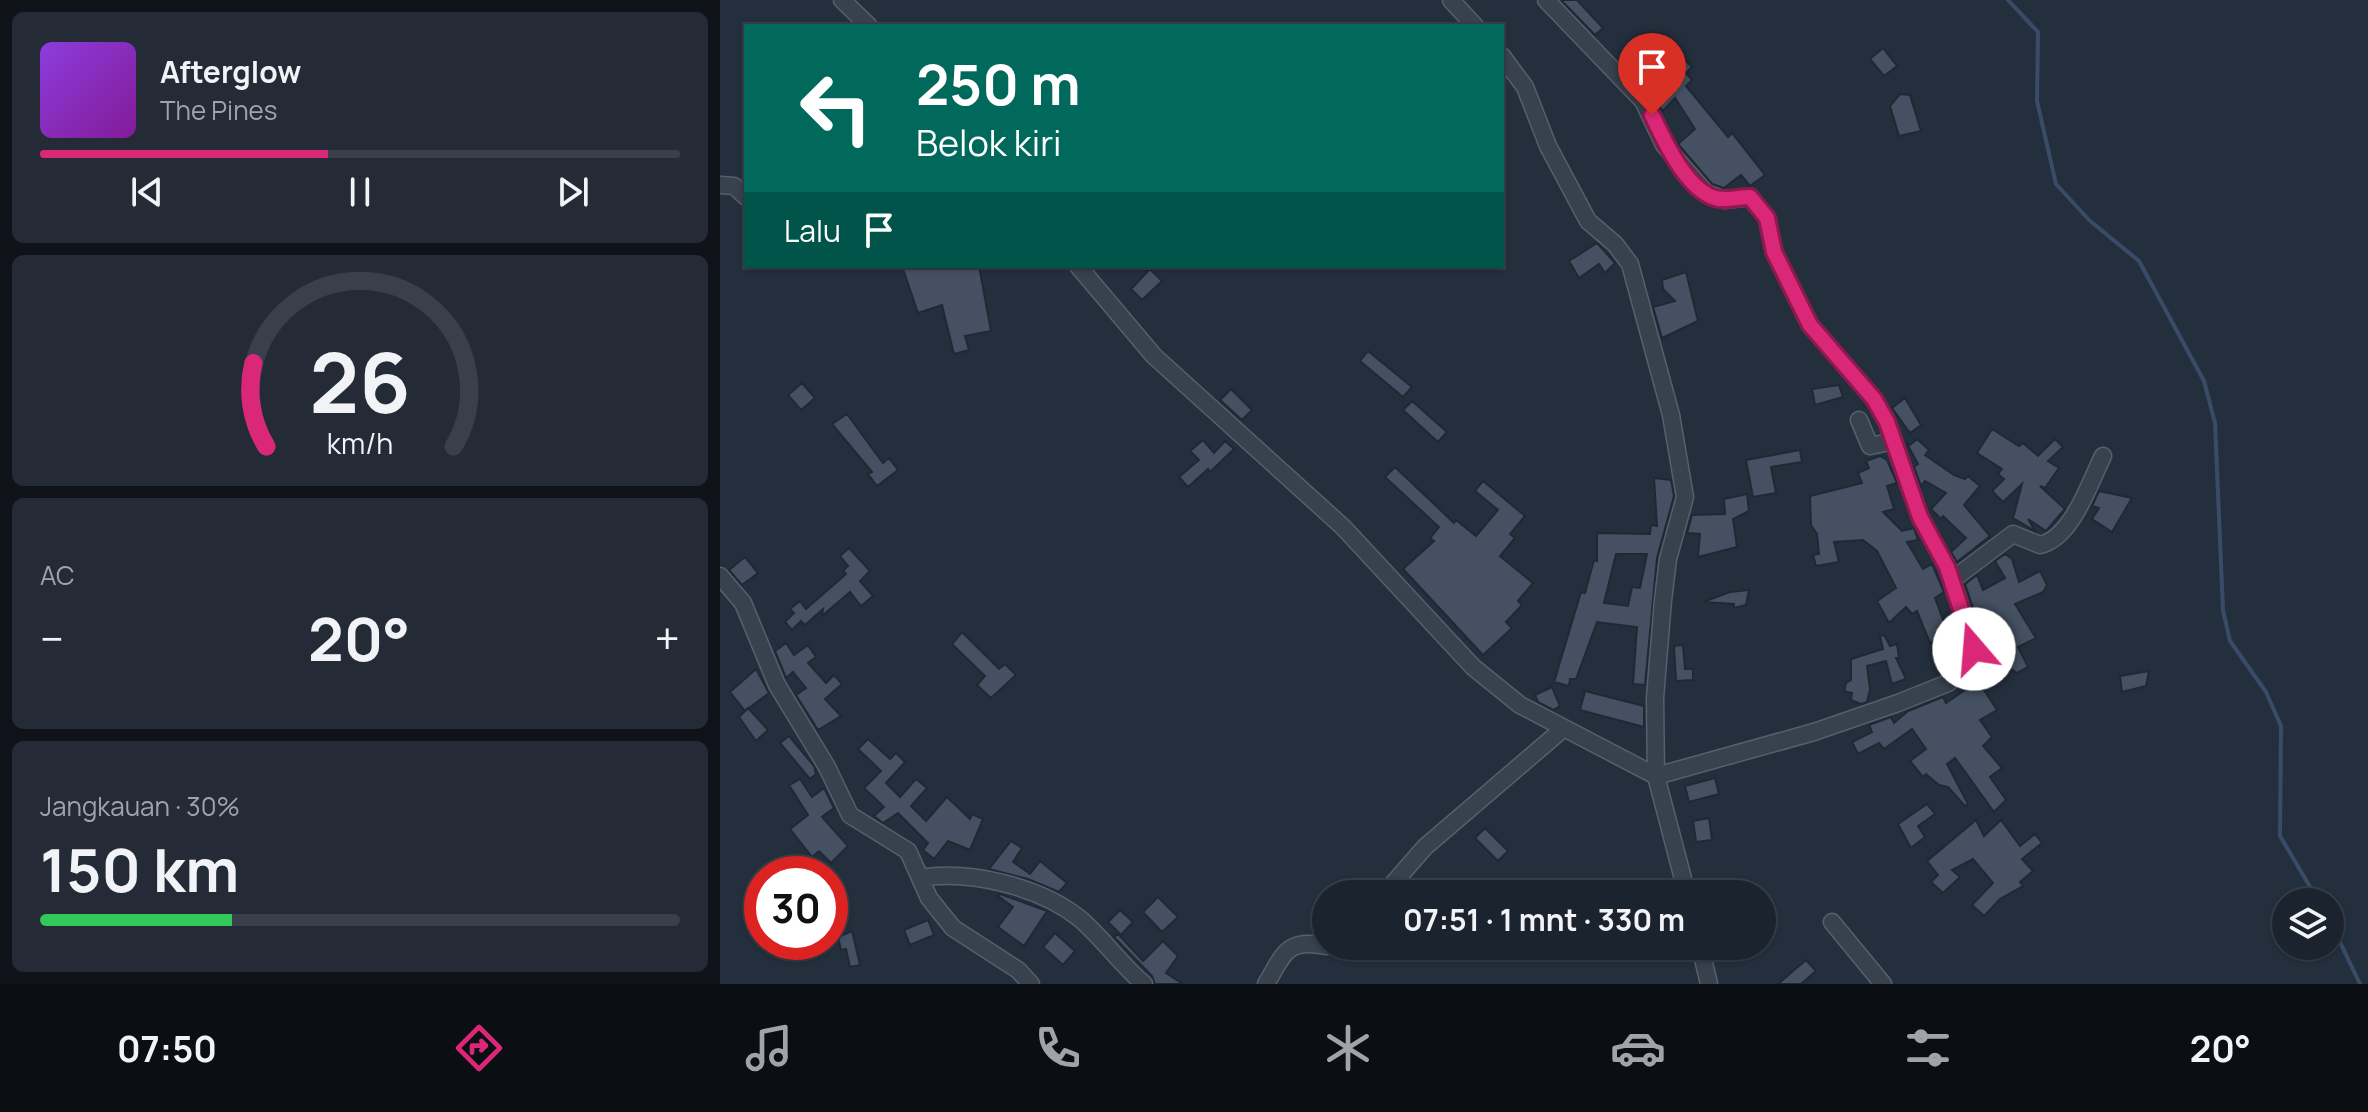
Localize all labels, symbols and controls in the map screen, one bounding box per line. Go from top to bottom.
pin [1618,33,1686,115]
text: 250 m [916,45,1081,122]
icon: arrive [1630,45,1674,89]
text: Afterglow [160,51,301,92]
icon: left [784,56,888,160]
text: The Pines [160,92,277,128]
text: Belok kiri [916,118,1062,167]
icon: previous [125,170,169,214]
icon: pause [338,170,382,214]
icon: next [551,170,595,214]
icon: arrive [857,208,901,252]
text: Lalu [784,210,841,251]
text: 26 [309,323,411,437]
text: km/h [327,424,393,463]
text: AC [40,557,75,593]
text: 20° [308,597,410,679]
position arrow [1932,607,2016,691]
text: − [40,608,64,668]
text: + [655,608,680,668]
text: Jangkauan · 30% [40,788,240,824]
text: 150 km [40,828,239,910]
speed limit sign: 30 [744,856,848,960]
map controls [2272,888,2344,960]
button: layers [2272,888,2344,960]
text: 07:51 · 1 mnt · 330 m [1403,899,1685,940]
icon: directions [451,1020,507,1076]
icon: music [741,1020,797,1076]
icon: phone [1030,1020,1086,1076]
icon: climate [1320,1020,1376,1076]
icon: car [1610,1020,1666,1076]
icon: filters [1900,1020,1956,1076]
text: 07:50 [117,1024,217,1073]
text: 20° [2190,1024,2251,1073]

